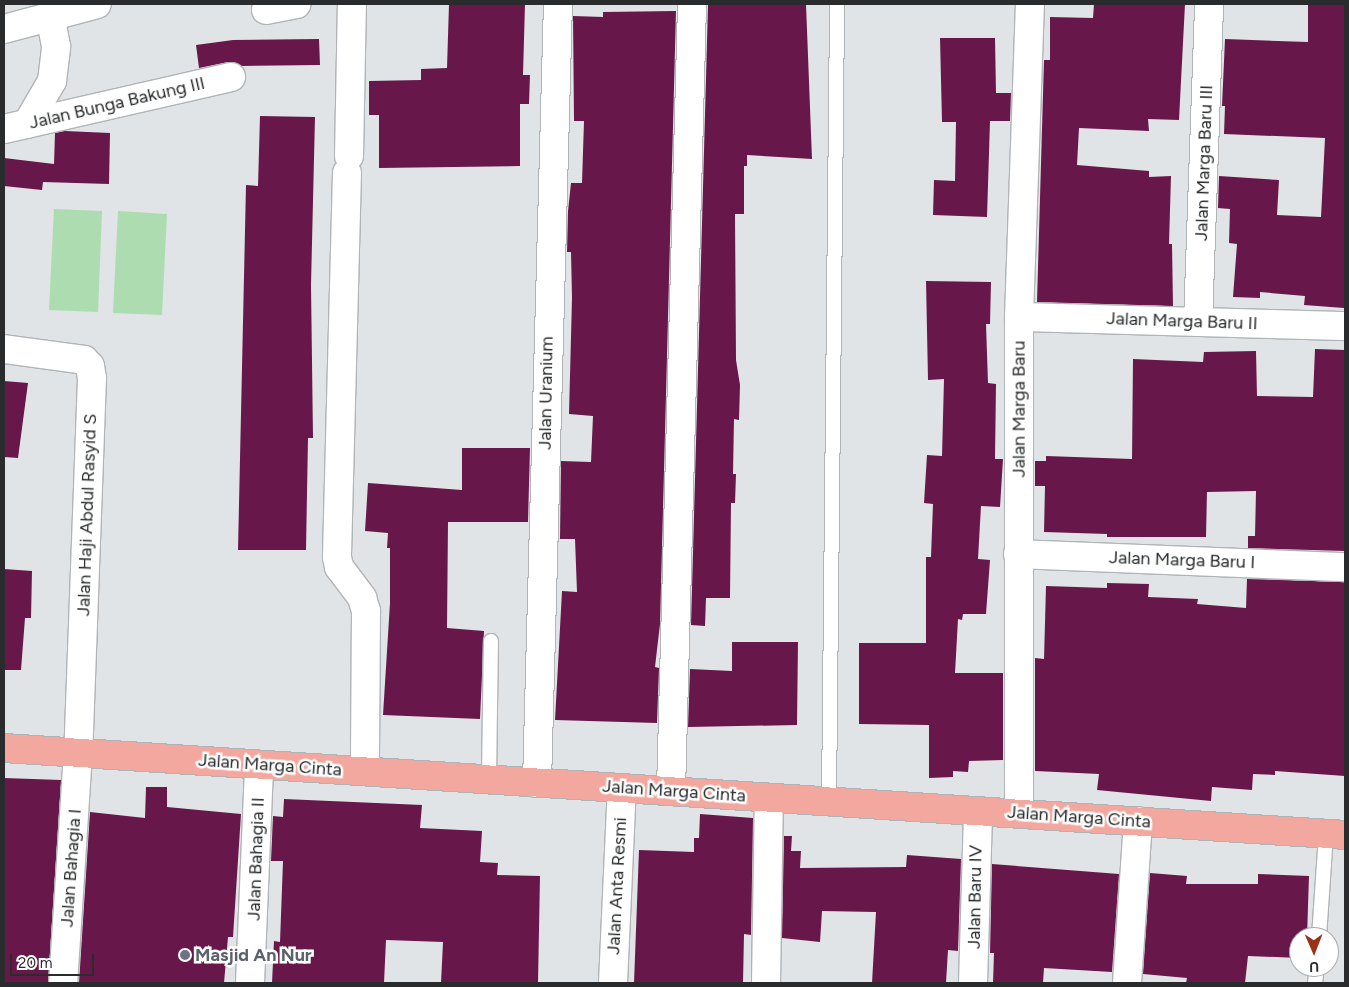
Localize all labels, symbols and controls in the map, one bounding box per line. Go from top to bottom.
street label: Jalan Bunga Bakung III [27,72,207,134]
street label: Jalan Marga Baru III [1190,85,1218,241]
street label: Jalan Marga Baru II [1106,308,1258,334]
street label: Jalan Uranium [534,336,558,450]
street label: Jalan Marga Baru [1008,340,1030,478]
street label: Jalan Haji Abdul Rasyid S [73,413,101,617]
street label: Jalan Marga Baru I [1108,547,1256,573]
street label: Jalan Marga Cinta [197,749,343,781]
street label: Jalan Marga Cinta [601,775,747,807]
street label: Jalan Bahagia II [243,797,269,921]
street label: Jalan Marga Cinta [1006,801,1152,833]
street label: Jalan Bahagia I [56,808,86,928]
street label: Jalan Anta Resmi [603,817,631,955]
street label: Jalan Baru IV [963,845,987,949]
north arrow [1289,927,1339,977]
scale bar [12,944,96,976]
place label: Masjid An Nur [195,944,312,966]
marker: Masjid An Nur [179,949,191,961]
text: 20 m [18,954,52,972]
text: U [1309,958,1319,975]

